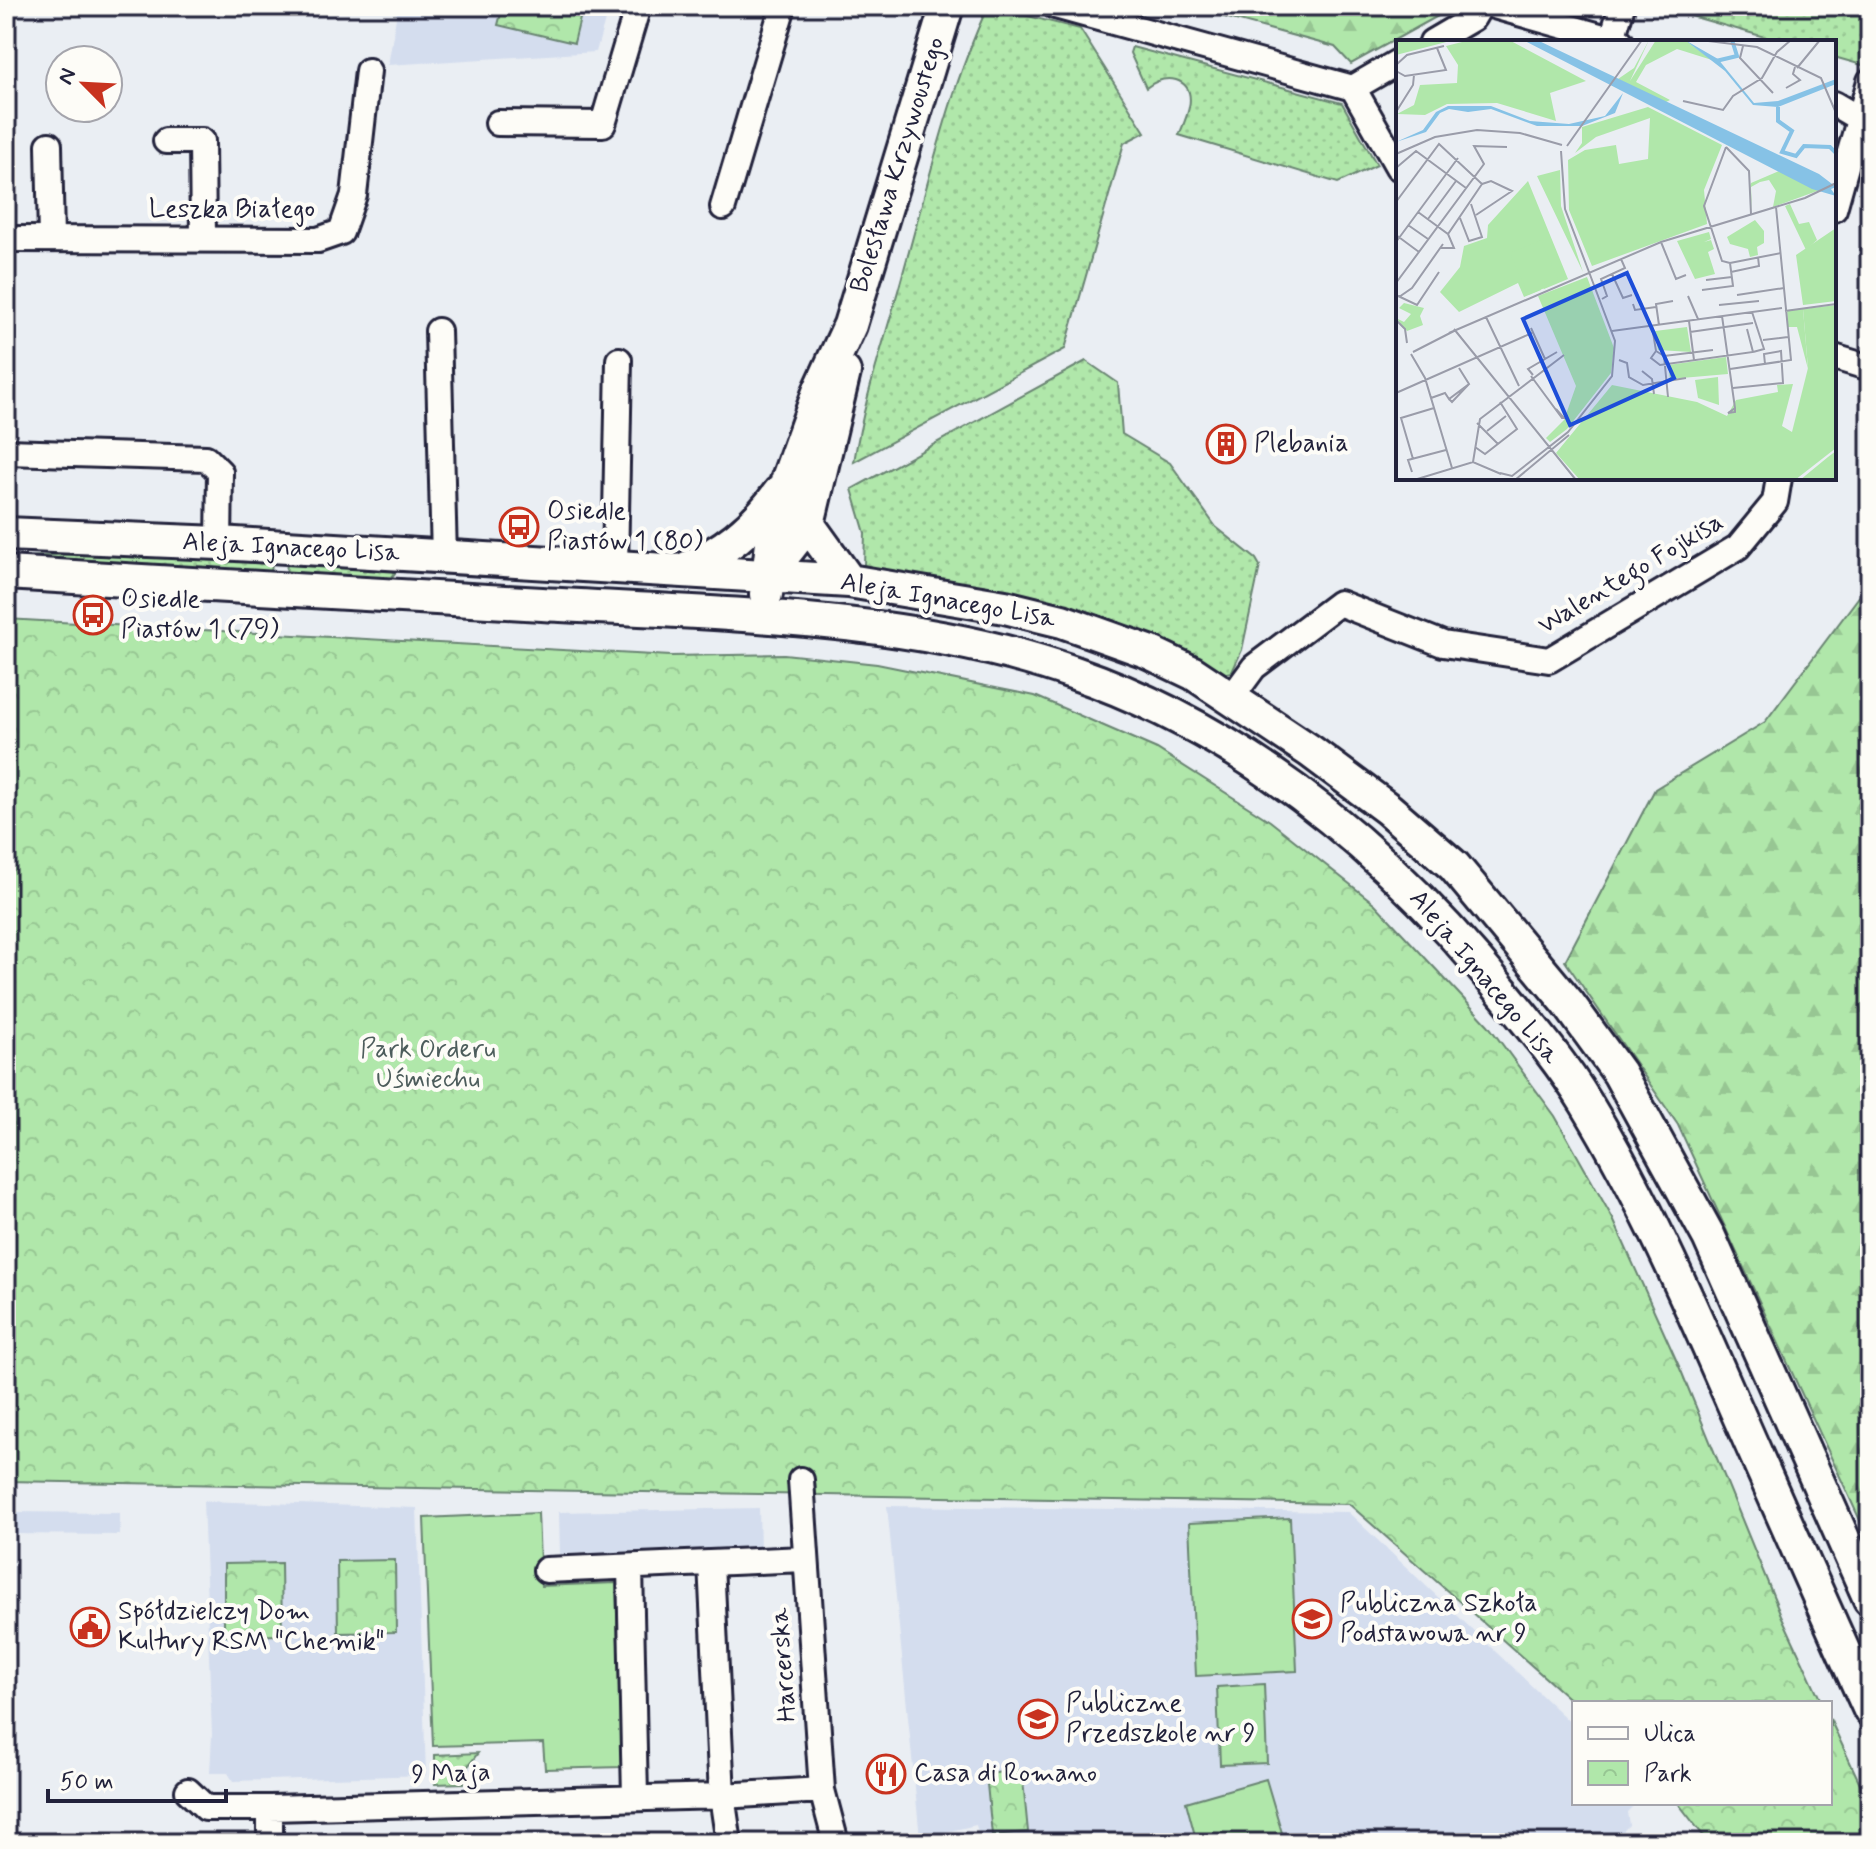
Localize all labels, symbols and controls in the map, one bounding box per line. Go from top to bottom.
street label: Bolesława Krzywoustego [843,33,953,297]
inset map [1396,40,1836,480]
north arrow [44,44,124,124]
text: N [52,64,83,89]
street label: Leszka Białego [149,193,315,227]
building icon: Plebania [1205,423,1247,465]
place label: Plebania [1254,427,1349,461]
place label: Osiedle Piastów 1 (80) [547,495,703,559]
street label: Walentego Fojkisa [1532,505,1731,645]
bus stop icon: Osiedle Piastów 1 (80) [498,506,540,548]
street label: Aleja Ignacego Lisa [181,525,401,571]
street label: Aleja Ignacego Lisa [838,565,1059,637]
place label: Osiedle Piastów 1 (79) [121,583,279,647]
bus stop icon: Osiedle Piastów 1 (79) [72,594,114,636]
street label: Aleja Ignacego Lisa [1401,883,1567,1072]
park label: Park Orderu Uśmiechu [360,1033,496,1097]
place label: Publiczna Szkoła Podstawowa nr 9 [1340,1587,1538,1651]
place label: Spółdzielczy Dom Kultury RSM "Chemik" [118,1595,384,1659]
school or university icon: Publiczna Szkoła Podstawowa nr 9 [1291,1598,1333,1640]
public building icon: Spółdzielczy Dom Kultury RSM "Chemik" [69,1606,111,1648]
street label: Harcerska [763,1606,805,1723]
place label: Publiczne Przedszkole nr 9 [1066,1687,1256,1751]
school or university icon: Publiczne Przedszkole nr 9 [1017,1698,1059,1740]
legend [1572,1701,1832,1805]
text: Ulica [1644,1719,1696,1750]
scale bar [48,1753,226,1803]
restaurant icon: Casa di Romano [865,1753,907,1795]
street label: 9 Maja [411,1756,491,1792]
place label: Casa di Romano [914,1757,1097,1791]
text: Park [1644,1759,1692,1790]
text: 50 m [60,1767,114,1798]

